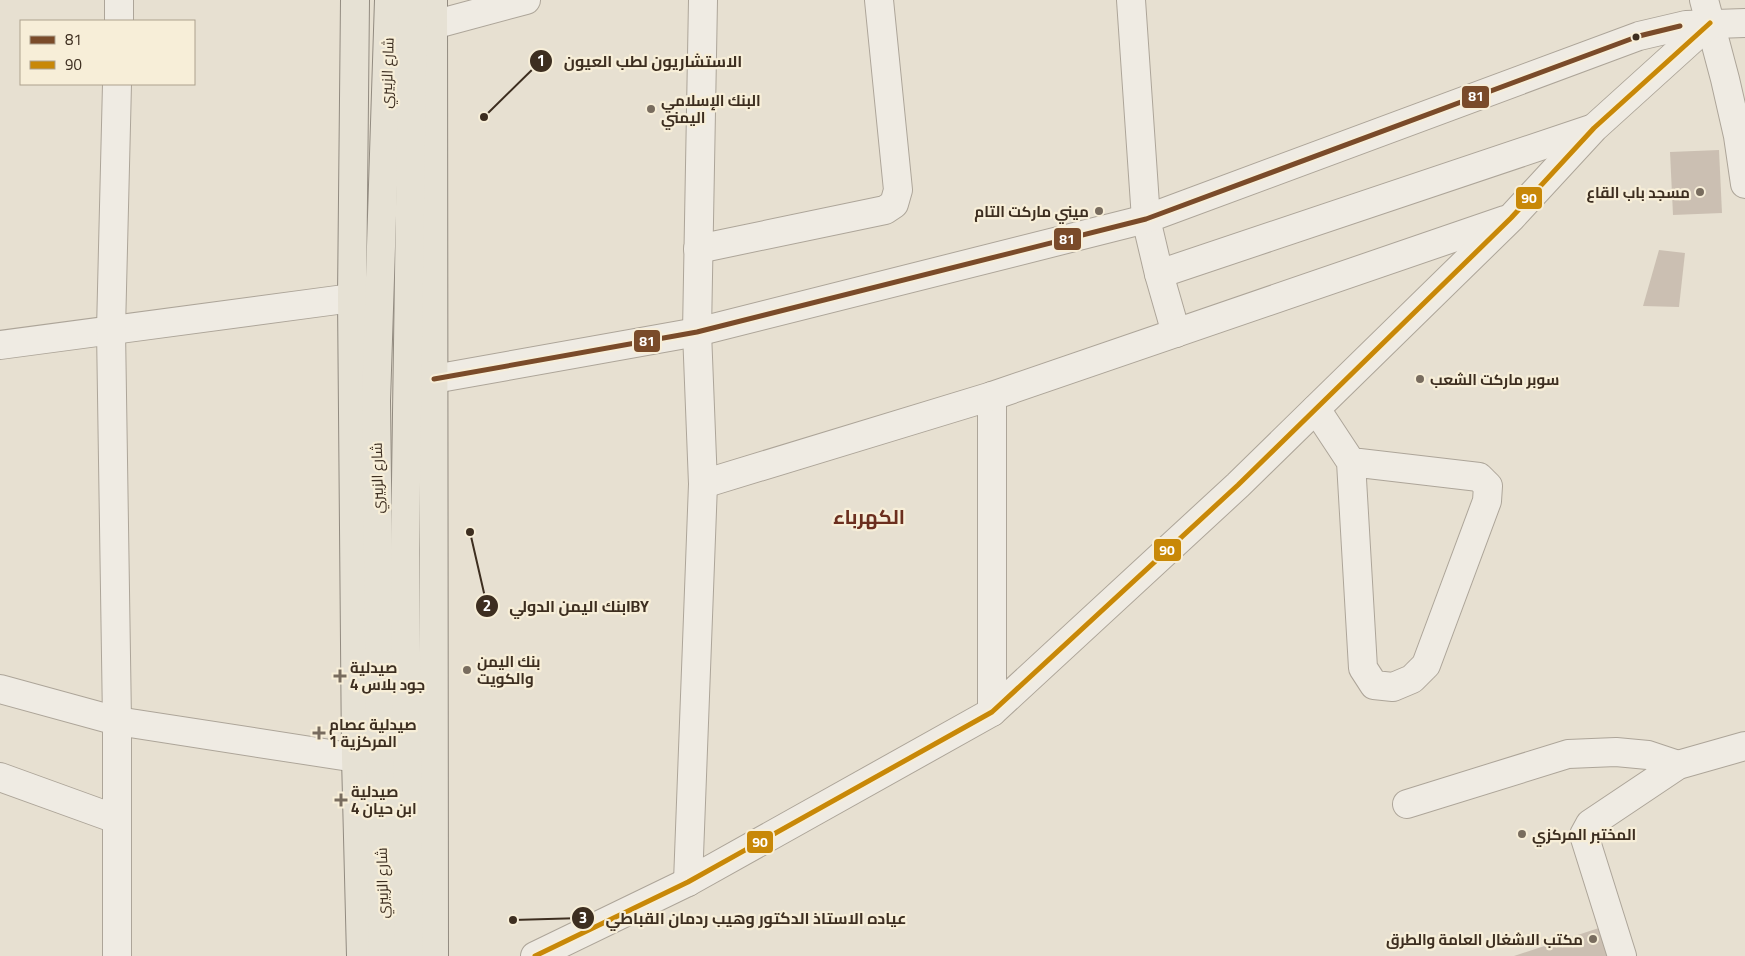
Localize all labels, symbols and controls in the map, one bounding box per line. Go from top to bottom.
legend [20,20,195,85]
text: 81 [65,25,82,54]
unlabelled marker [1631,32,1641,42]
street label: شارع الزبيري [371,37,403,109]
callout: الاستشاريون لطب العيون [529,46,752,77]
text: 1 [537,46,545,75]
text: الاستشاريون لطب العيون [564,46,742,76]
text: 90 [65,50,82,79]
text: 81 [1468,83,1484,109]
line badge: 81 [1461,85,1490,109]
place label: البنك الإسلامي اليمني [661,86,761,132]
marker: البنك الإسلامي اليمني [645,103,657,115]
place label: مسجد باب القاع [1586,178,1690,207]
text: 90 [1521,185,1537,211]
line badge: 90 [1515,186,1543,210]
marker: مسجد باب القاع [1694,186,1706,198]
place label: ميني ماركت التام [974,197,1089,226]
marker: ميني ماركت التام [1093,205,1105,217]
text: 81 [1059,226,1075,252]
line badge: 81 [1053,227,1082,251]
text: 81 [639,328,655,354]
line badge: 81 [633,329,661,353]
place label: سوبر ماركت الشعب [1430,365,1559,394]
marker: سوبر ماركت الشعب [1414,373,1426,385]
street label: شارع الزبيري [362,442,392,514]
district label: الكهرباء [833,498,905,535]
text: 90 [1159,537,1175,563]
line badge: 90 [1153,538,1182,562]
callout: بنك اليمن الدوليIBY [474,590,659,621]
text: 2 [483,591,491,620]
text: بنك اليمن الدوليIBY [509,591,649,621]
place label: بنك اليمن والكويت [477,647,541,693]
place label: صيدلية جود بلاس 4 [350,653,425,699]
marker: بنك اليمن والكويت [461,664,473,676]
marker: صيدلية جود بلاس 4 [334,670,346,682]
place label: صيدلية عصام المركزية 1 [329,710,417,756]
marker: صيدلية عصام المركزية 1 [313,727,325,739]
place label: صيدلية ابن حيان 4 [351,777,417,823]
marker: صيدلية ابن حيان 4 [335,794,347,806]
place label: المختبر المركزي [1532,820,1636,849]
marker: المختبر المركزي [1516,828,1528,840]
text: 90 [752,829,768,855]
line badge: 90 [746,830,774,854]
street label: شارع الزبيري [367,847,397,919]
callout: عياده الاستاذ الدكتور وهيب ردمان القباطي [570,902,916,933]
text: 3 [579,903,587,932]
text: عياده الاستاذ الدكتور وهيب ردمان القباطي [606,903,906,933]
place label: مكتب الاشغال العامة والطرق [1386,925,1583,954]
marker: مكتب الاشغال العامة والطرق [1587,933,1599,945]

